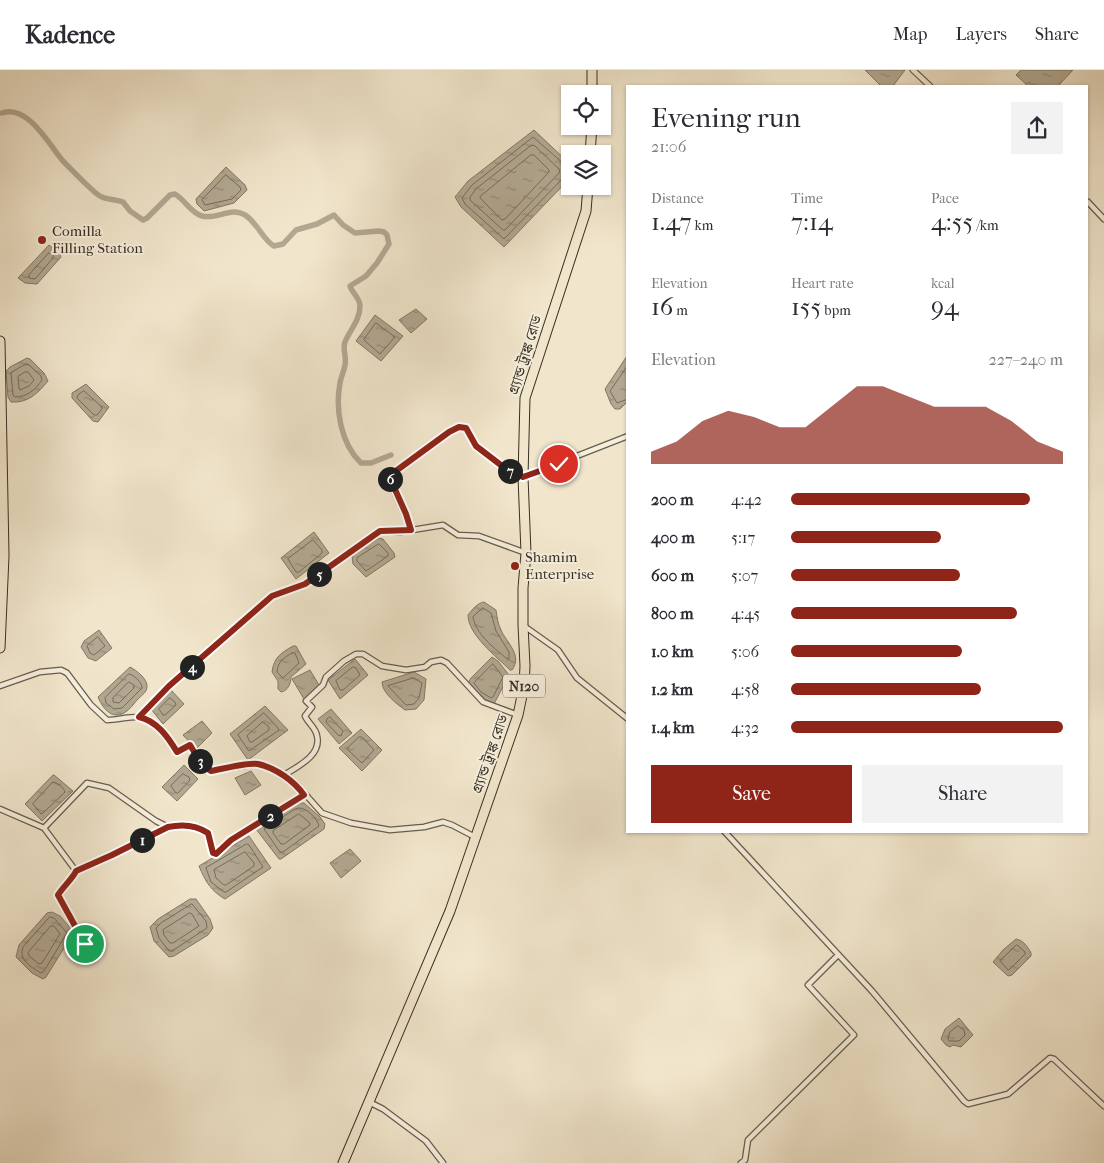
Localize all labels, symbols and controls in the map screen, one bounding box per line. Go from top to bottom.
text: Kadence [25,21,115,49]
text: Map [893,24,927,45]
text: Layers [955,24,1007,45]
text: Share [1035,24,1079,45]
map controls [561,85,611,195]
button: locate [561,85,611,135]
text: Evening run [651,101,801,134]
button: share [1011,102,1063,154]
text: 21:06 [651,137,686,156]
button: layers [561,145,611,195]
text: Distance [651,190,704,207]
text: Time [791,190,823,207]
text: Pace [931,190,959,207]
text: 1.47 [651,207,691,236]
text: 7:14 [791,207,833,236]
text: 4:55 [931,207,973,236]
text: km [691,217,713,234]
text: /km [973,217,999,234]
place label: Comilla Filling Station [52,222,143,257]
marker: Comilla Filling Station [36,234,48,246]
text: Elevation [651,275,708,292]
text: Heart rate [791,275,854,292]
text: kcal [931,275,955,292]
text: 16 [651,292,673,321]
text: 155 [791,292,821,321]
text: 94 [931,292,959,321]
text: m [673,302,688,319]
text: bpm [821,302,851,319]
street label: গ্র্যান্ড ট্রাঙ্ক রোড [504,312,546,397]
text: Elevation [651,350,716,369]
text: 227–240 m [989,350,1063,369]
pin [538,443,580,485]
icon: check [545,450,573,478]
pin: 7 [498,458,522,484]
text: 7 [507,463,514,480]
pin: 6 [378,466,402,492]
text: 6 [387,471,394,488]
text: 200 m [651,490,694,509]
text: 4:42 [731,490,762,509]
text: 400 m [651,528,695,547]
text: 5:17 [731,528,755,547]
place label: Shamim Enterprise [525,548,595,583]
marker: Shamim Enterprise [509,560,521,572]
pin: 5 [306,562,332,586]
text: 5 [316,566,323,583]
text: 600 m [651,566,694,585]
text: 5:07 [731,566,758,585]
text: 800 m [651,604,693,623]
text: 4:45 [731,604,760,623]
text: 1.0 km [651,642,694,661]
text: 5:06 [731,642,759,661]
pin: 4 [180,654,204,680]
text: 4 [188,659,197,676]
road number: N120 [503,674,545,698]
text: 1.2 km [651,680,693,699]
text: 4:58 [731,680,759,699]
street label: গ্র্যান্ড ট্রাঙ্ক রোড [468,712,512,796]
text: 1.4 km [651,718,695,737]
text: 4:32 [731,718,759,737]
pin: 3 [188,748,212,774]
text: 3 [198,753,203,770]
button: Save [651,765,852,823]
button: Share [862,765,1063,823]
pin: 2 [258,804,282,828]
text: 2 [267,808,274,825]
pin: 1 [130,828,154,852]
text: 1 [140,832,145,849]
pin [64,923,106,965]
icon: arrive [71,930,99,958]

